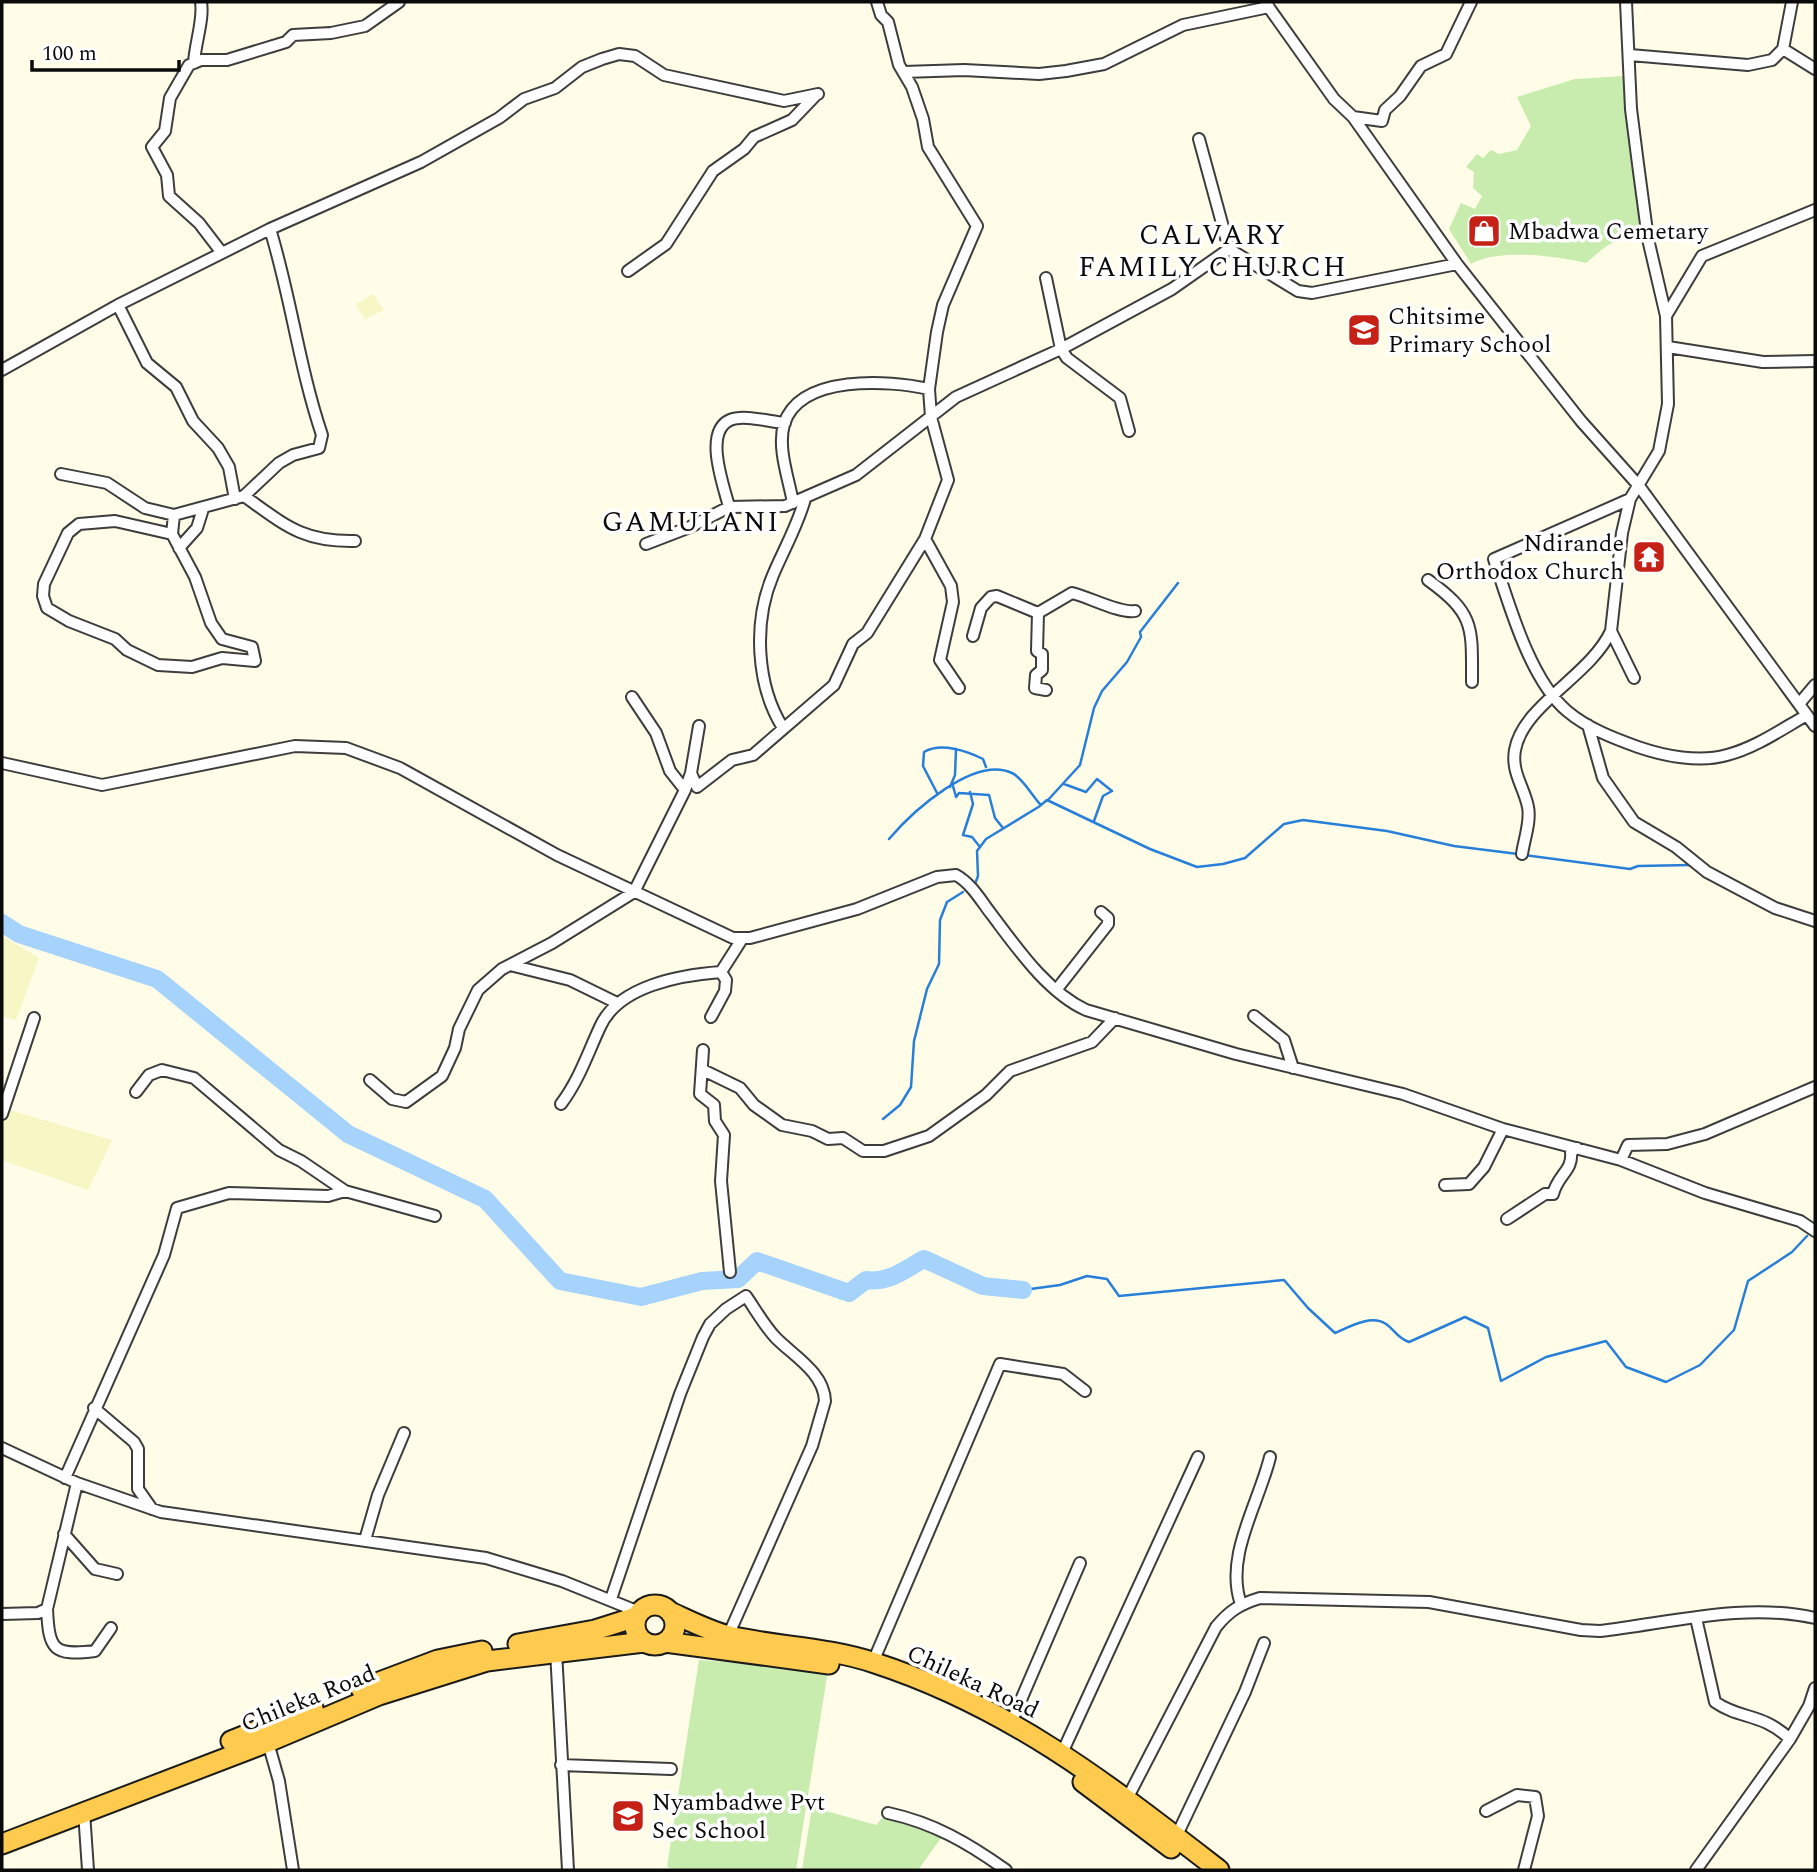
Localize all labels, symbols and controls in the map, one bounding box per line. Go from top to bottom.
scale bar [32,28,178,72]
text: 100 m [42,38,97,70]
shop icon: Mbadwa Cemetary [1465,212,1503,250]
district label: CALVARY FAMILY CHURCH [1078,214,1348,289]
place label: Mbadwa Cemetary [1508,214,1710,250]
place label: Chitsime Primary School [1388,299,1551,363]
school or university icon: Chitsime Primary School [1345,311,1383,349]
district label: GAMULANI [602,501,780,544]
place label: Ndirande Orthodox Church [1436,526,1624,590]
temple icon: Ndirande Orthodox Church [1630,538,1668,576]
street label: Chileka Road [900,1636,1045,1728]
street label: Chileka Road [236,1656,381,1742]
place label: Nyambadwe Pvt Sec School [652,1785,825,1849]
school or university icon: Nyambadwe Pvt Sec School [609,1797,647,1835]

